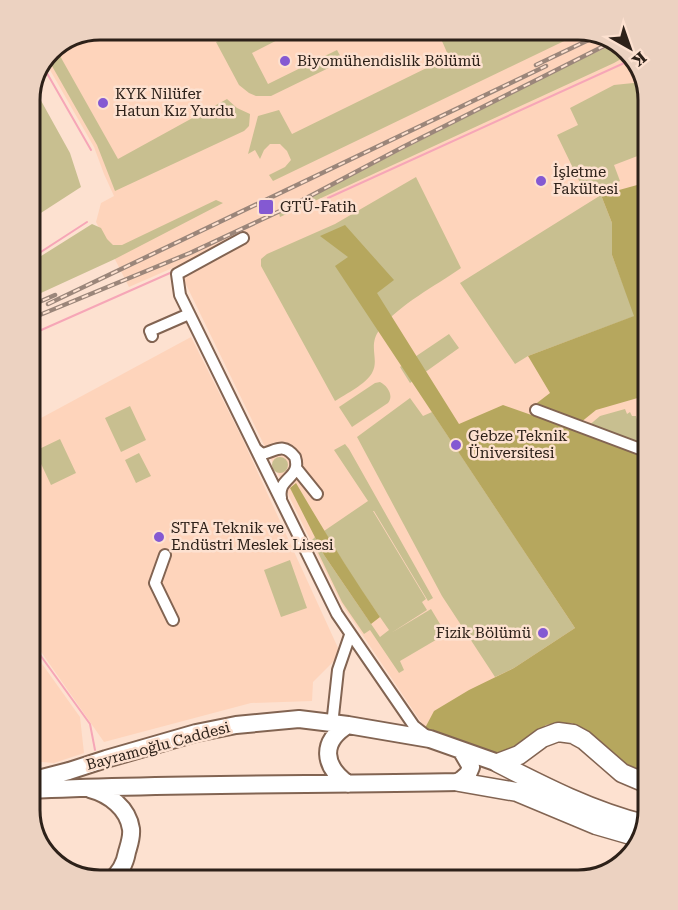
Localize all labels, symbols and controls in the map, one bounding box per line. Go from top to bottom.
north arrow [600,18,660,78]
text: K [628,48,650,71]
place label: Biyomühendislik Bölümü [297,52,481,70]
marker: Biyomühendislik Bölümü [278,54,292,68]
place label: KYK Nilüfer Hatun Kız Yurdu [115,85,235,120]
marker: KYK Nilüfer Hatun Kız Yurdu [96,96,110,110]
place label: İşletme Fakültesi [553,163,619,198]
marker: İşletme Fakültesi [534,174,548,188]
marker: GTÜ-Fatih [257,198,275,216]
place label: GTÜ-Fatih [280,198,357,216]
place label: Gebze Teknik Üniversitesi [468,427,568,462]
marker: Gebze Teknik Üniversitesi [449,438,463,452]
place label: STFA Teknik ve Endüstri Meslek Lisesi [171,519,334,554]
marker: STFA Teknik ve Endüstri Meslek Lisesi [152,530,166,544]
place label: Fizik Bölümü [436,624,532,642]
marker: Fizik Bölümü [536,626,550,640]
street label: Bayramoğlu Caddesi [84,718,232,774]

